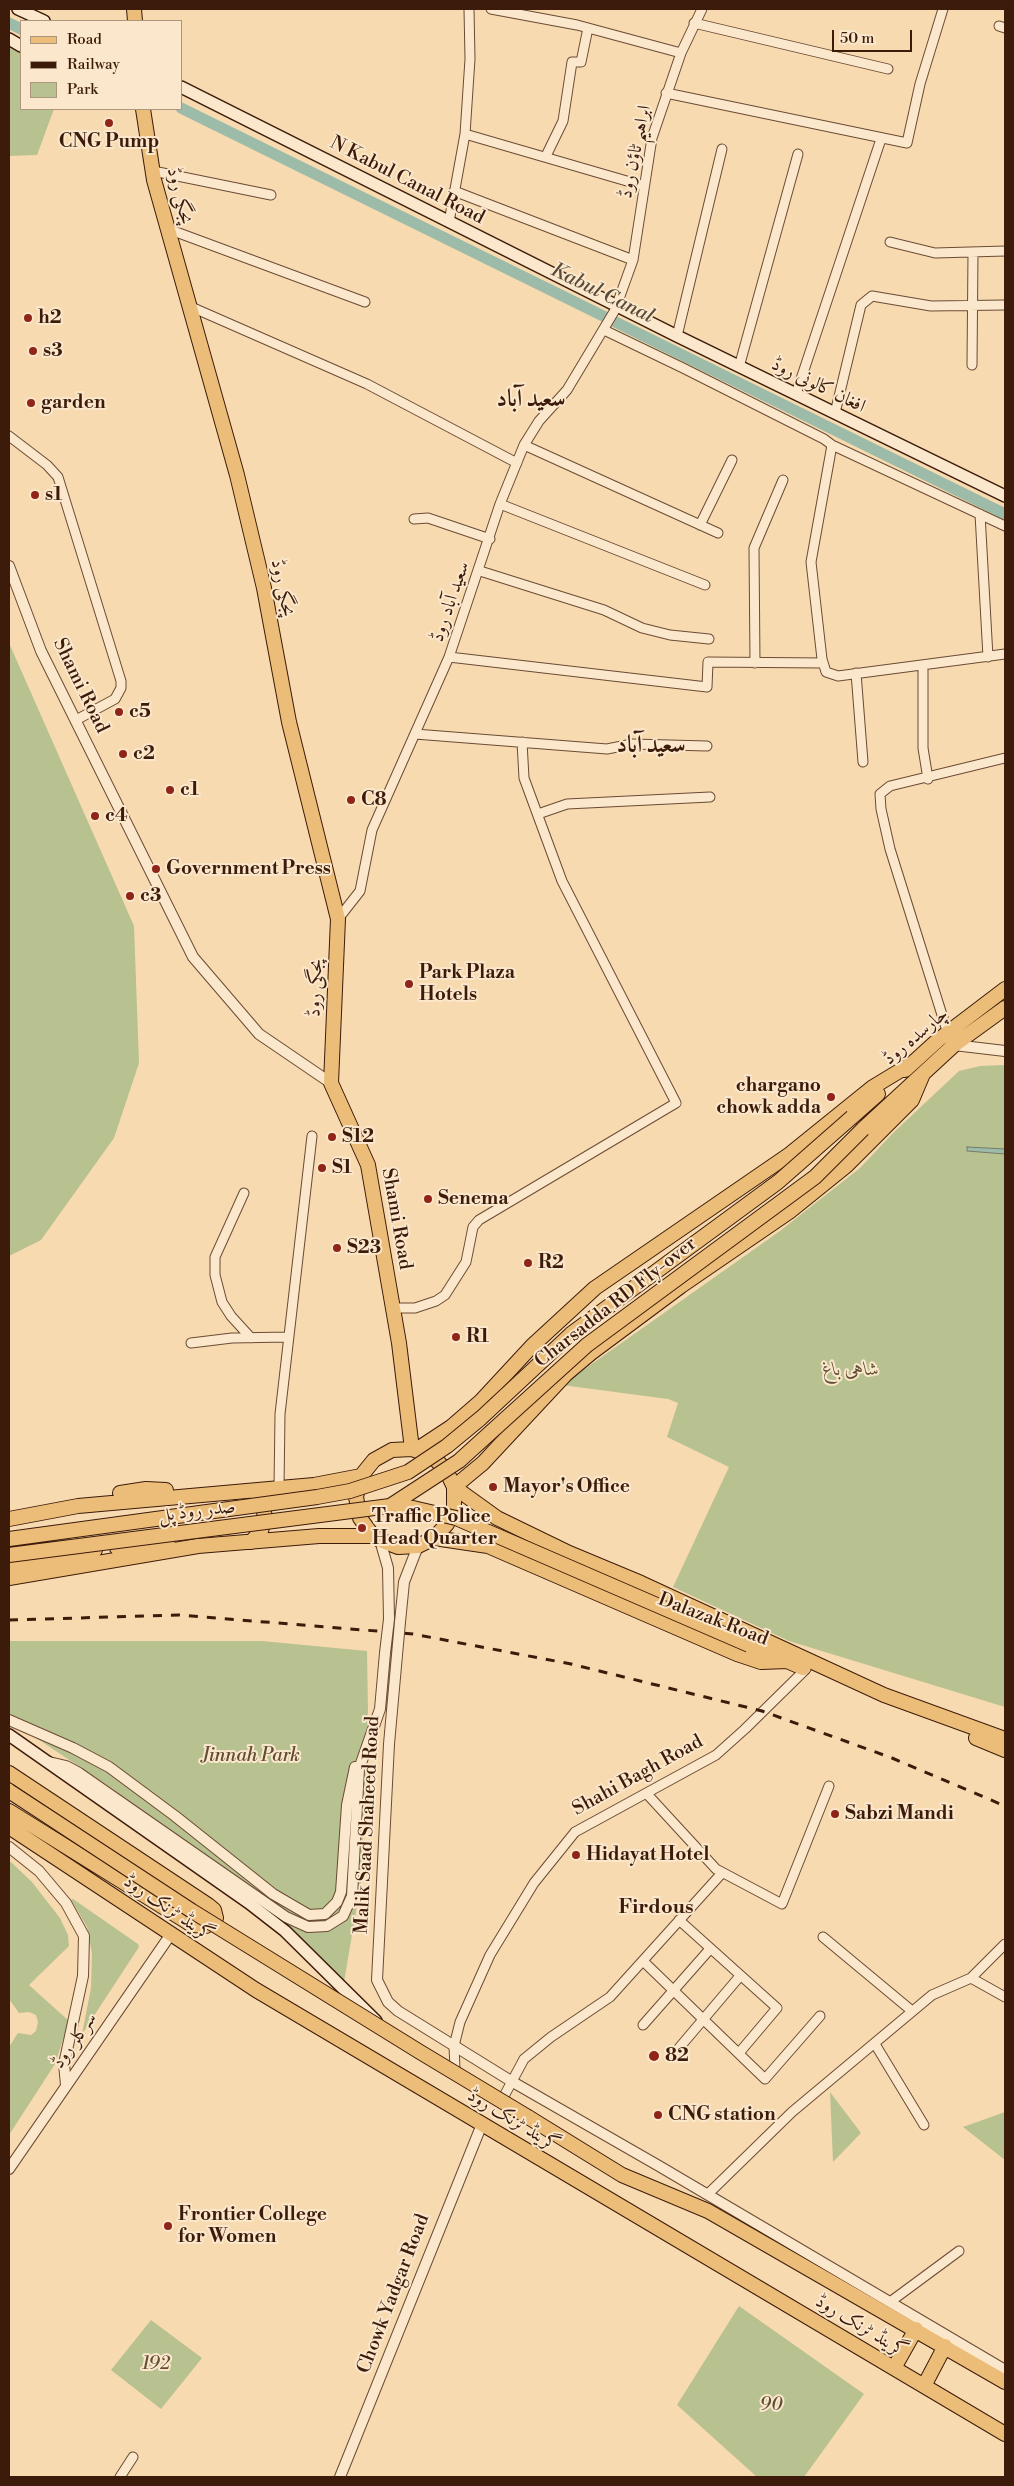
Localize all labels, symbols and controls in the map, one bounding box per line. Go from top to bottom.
legend [20,20,182,110]
scale bar [834,20,914,52]
text: 50 m [840,29,874,48]
text: Road [67,30,102,49]
text: Railway [67,55,120,74]
text: Park [67,80,98,99]
street label: ابراہیم ٹاؤن روڈ [615,103,657,201]
marker: CNG Pump [103,117,115,129]
place label: CNG Pump [59,131,159,153]
street label: N Kabul Canal Road [326,132,488,230]
street label: پجگی روڈ [161,165,197,227]
water label: Kabul Canal [547,259,657,329]
place label: h2 [38,307,62,329]
marker: h2 [22,312,34,324]
place label: s3 [43,340,63,362]
marker: s3 [27,345,39,357]
street label: افغان کالونی روڈ [767,353,869,419]
district label: سعید آباد [496,386,566,414]
place label: garden [41,392,106,414]
marker: garden [25,397,37,409]
place label: s1 [45,484,62,506]
marker: s1 [29,489,41,501]
street label: پجگی روڈ [265,557,299,619]
street label: سعید آباد روڈ [427,559,475,645]
street label: Shami Road [47,635,113,737]
place label: c5 [129,701,151,723]
marker: c5 [113,706,125,718]
district label: سعید آباد [616,732,686,760]
place label: c2 [133,743,155,765]
marker: c2 [117,748,129,760]
place label: c1 [180,779,199,801]
marker: c1 [164,784,176,796]
place label: C8 [361,789,387,811]
marker: C8 [345,794,357,806]
place label: c4 [105,805,128,827]
marker: c4 [89,810,101,822]
place label: Government Press [166,858,331,880]
marker: Government Press [150,863,162,875]
place label: c3 [140,885,161,907]
marker: c3 [124,890,136,902]
street label: پجگی روڈ [304,959,328,1017]
place label: Park Plaza Hotels [419,962,515,1006]
marker: Park Plaza Hotels [403,978,415,990]
street label: چارسدہ روڈ [879,1003,953,1071]
place label: chargano chowk adda [716,1075,821,1119]
marker: chargano chowk adda [825,1091,837,1103]
place label: S12 [342,1126,374,1148]
marker: S12 [326,1131,338,1143]
place label: S1 [332,1157,352,1179]
marker: S1 [316,1162,328,1174]
street label: Shami Road [376,1166,416,1272]
place label: Senema [438,1188,508,1210]
marker: Senema [422,1193,434,1205]
street label: Charsadda RD Fly-over [531,1233,701,1373]
place label: S23 [347,1237,381,1259]
marker: S23 [331,1242,343,1254]
place label: R2 [538,1252,564,1274]
marker: R2 [522,1257,534,1269]
place label: R1 [466,1326,489,1348]
marker: R1 [450,1331,462,1343]
park label: شاہی باغ [823,1359,879,1381]
place label: Mayor's Office [503,1476,630,1498]
marker: Mayor's Office [487,1481,499,1493]
street label: صدر روڈ پل [157,1496,237,1528]
place label: Traffic Police Head Quarter [372,1506,497,1550]
marker: Traffic Police Head Quarter [356,1522,368,1534]
street label: Dalazak Road [655,1589,771,1651]
street label: Malik Saad Shaheed Road [351,1716,385,1934]
street label: Shahi Bagh Road [569,1731,707,1821]
park label: Jinnah Park [202,1745,300,1767]
place label: Sabzi Mandi [845,1803,954,1825]
marker: Sabzi Mandi [829,1808,841,1820]
place label: Hidayat Hotel [586,1844,709,1866]
marker: Hidayat Hotel [570,1849,582,1861]
street label: گرینڈ ٹرنک روڈ [119,1871,217,1947]
district label: Firdous [618,1896,694,1920]
street label: سرکلر روڈ [48,2009,102,2073]
place label: 82 [665,2045,689,2067]
marker: 82 [647,2049,661,2063]
street label: گرینڈ ٹرنک روڈ [463,2085,563,2157]
place label: CNG station [668,2104,776,2126]
marker: CNG station [652,2109,664,2121]
place label: Frontier College for Women [178,2204,327,2248]
street label: Chowk Yadgar Road [353,2211,435,2377]
marker: Frontier College for Women [162,2220,174,2232]
street label: گرینڈ ٹرنک روڈ [811,2291,911,2363]
park label: 192 [142,2353,170,2375]
park label: 90 [760,2394,782,2416]

